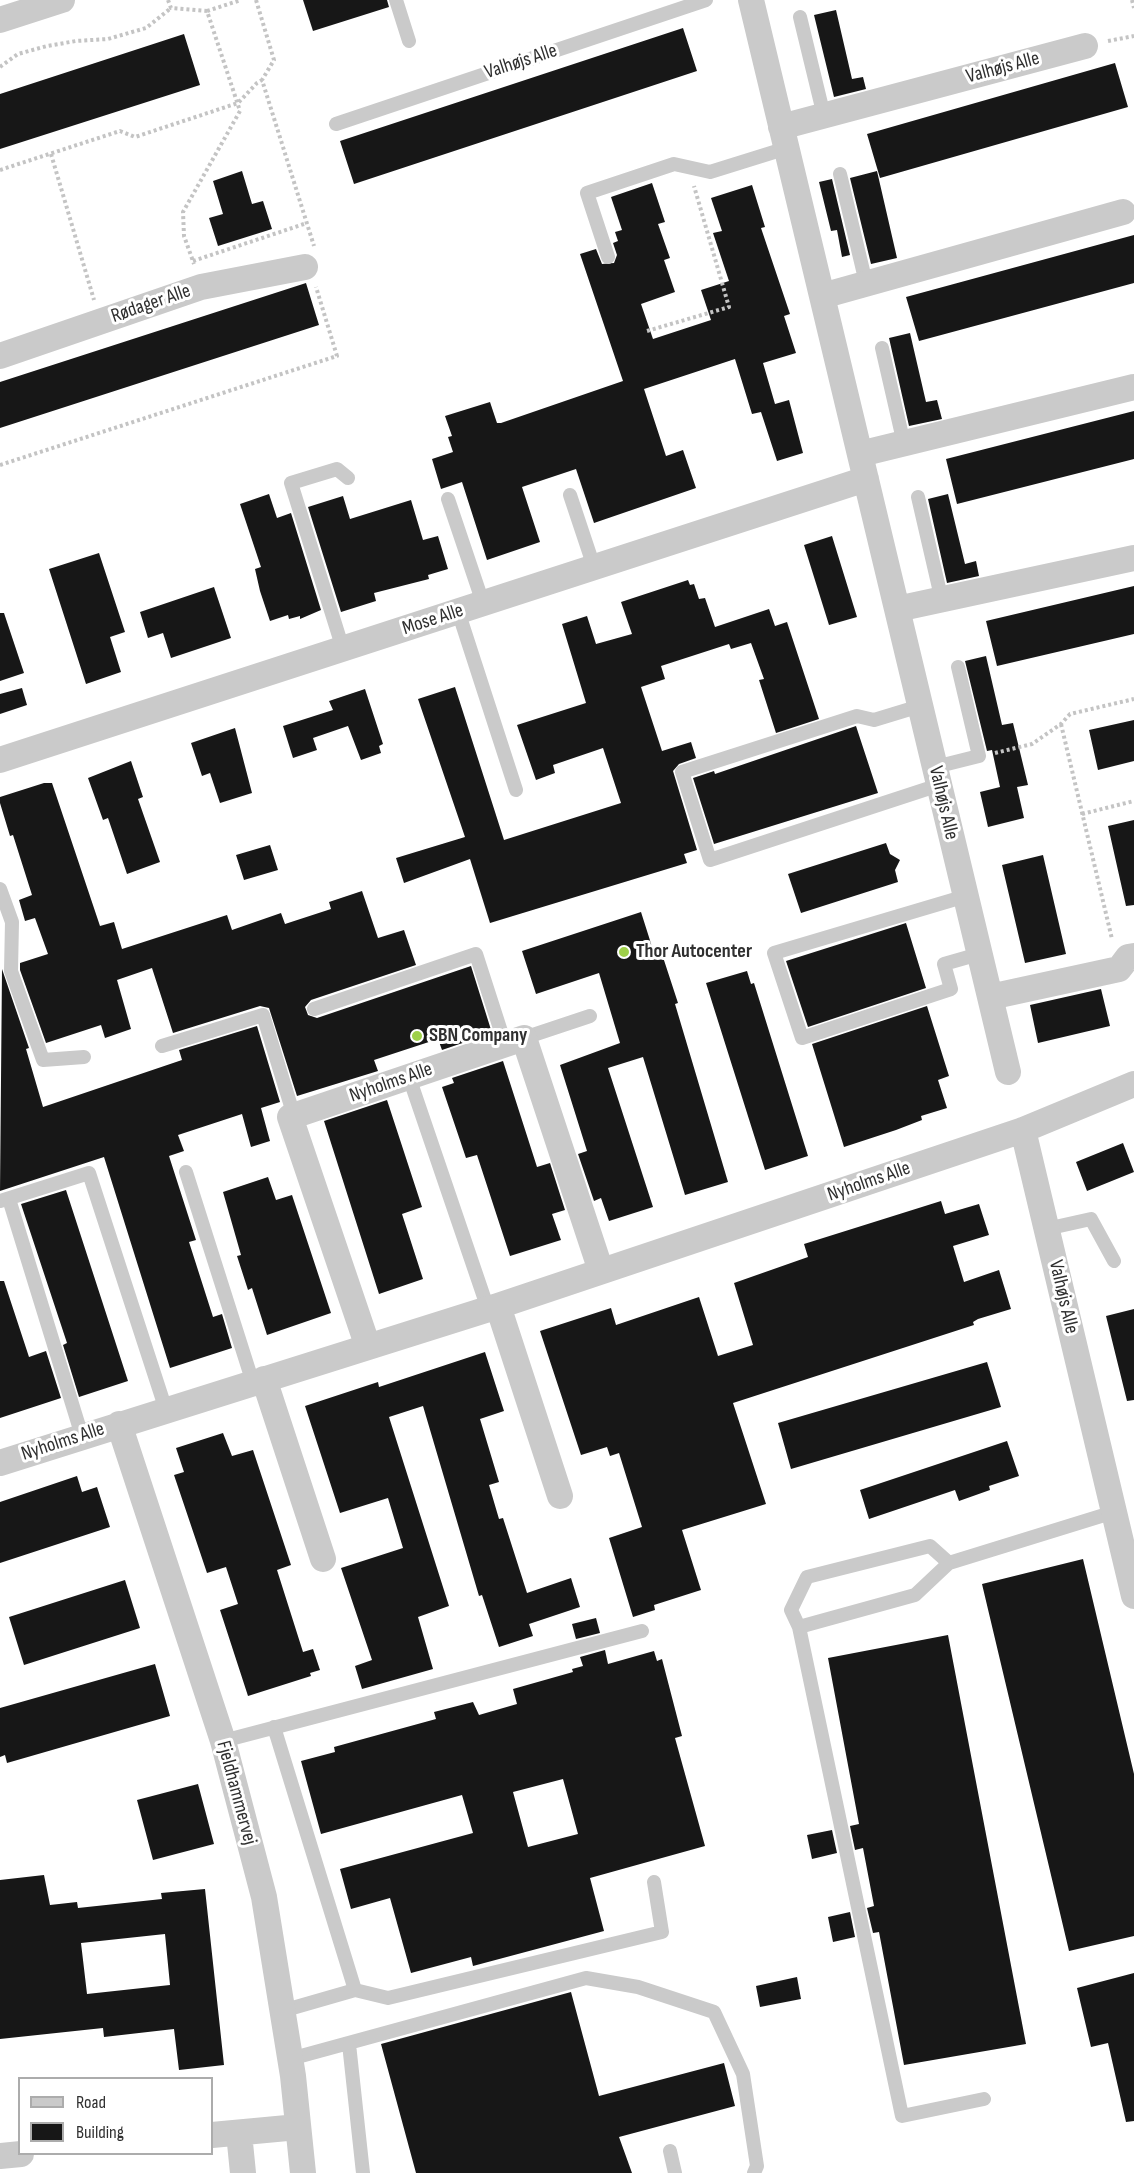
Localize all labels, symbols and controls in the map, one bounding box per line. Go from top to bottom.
street label: Valhøjs Alle [482,39,560,85]
street label: Valhøjs Alle [964,47,1042,89]
street label: Rødager Alle [108,279,194,329]
street label: Mose Alle [399,599,467,641]
street label: Valhøjs Alle [923,764,963,842]
place label: Thor Autocenter [636,940,752,964]
marker: Thor Autocenter [617,945,631,959]
place label: SBN Company [429,1024,527,1048]
marker: SBN Company [410,1029,424,1043]
street label: Nyholms Alle [346,1058,436,1108]
street label: Nyholms Alle [824,1157,914,1207]
street label: Valhøjs Alle [1043,1258,1083,1336]
street label: Nyholms Alle [18,1417,108,1467]
street label: Fjeldhammervej [211,1738,261,1848]
legend [18,2077,213,2155]
text: Road [76,2092,106,2113]
text: Building [76,2122,124,2143]

